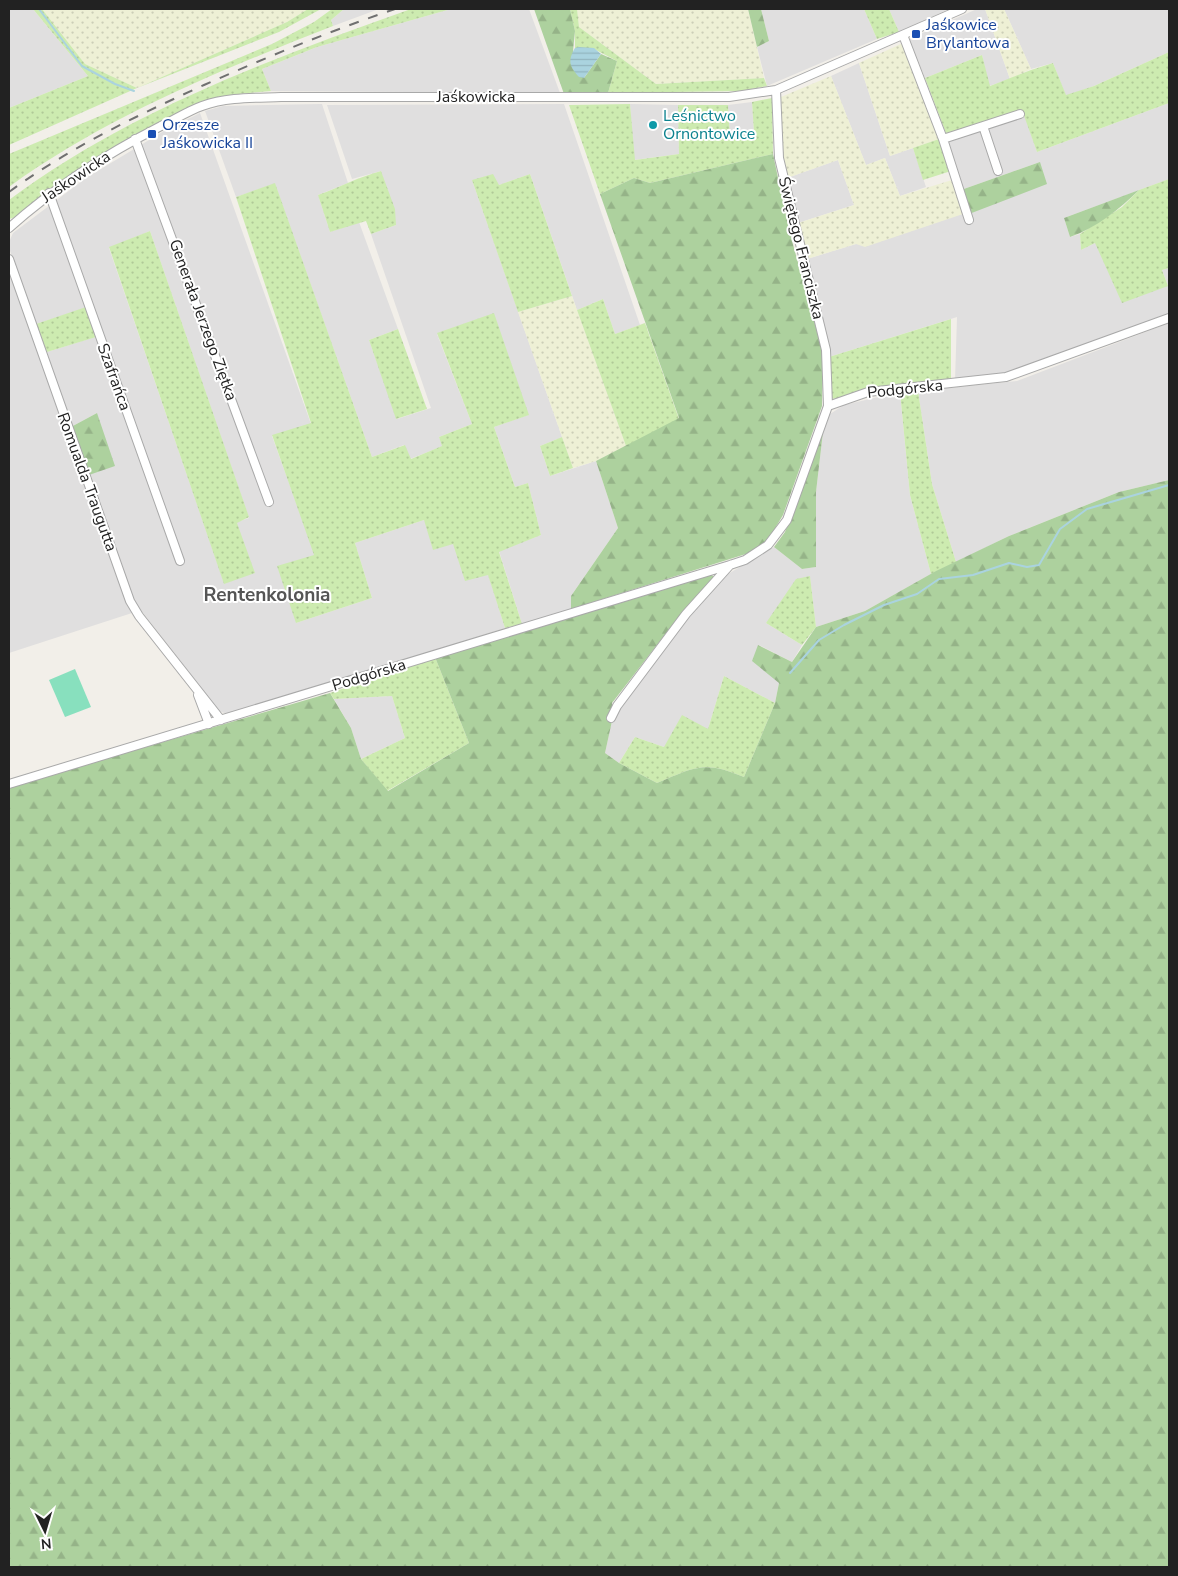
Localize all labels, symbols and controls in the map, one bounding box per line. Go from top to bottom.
place label: Jaśkowice Brylantowa [925,14,1010,54]
marker: Jaśkowice Brylantowa [910,28,922,40]
street label: Jaśkowicka [436,86,515,108]
place label: Leśnictwo Ornontowice [663,105,755,145]
place label: Orzesze Jaśkowicka II [161,114,253,154]
marker: Leśnictwo Ornontowice [647,119,659,131]
marker: Orzesze Jaśkowicka II [146,128,158,140]
street label: Jaśkowicka [36,146,115,209]
street label: Świętego Franciszka [773,174,829,322]
street label: Generała Jerzego Ziętka [164,236,242,404]
street label: Szafrańca [92,340,136,414]
street label: Podgórska [866,374,944,404]
street label: Romualda Traugutta [52,409,122,555]
district label: Rentenkolonia [203,582,331,608]
street label: Podgórska [329,653,409,697]
north arrow [20,1506,70,1556]
text: N [40,1534,52,1553]

